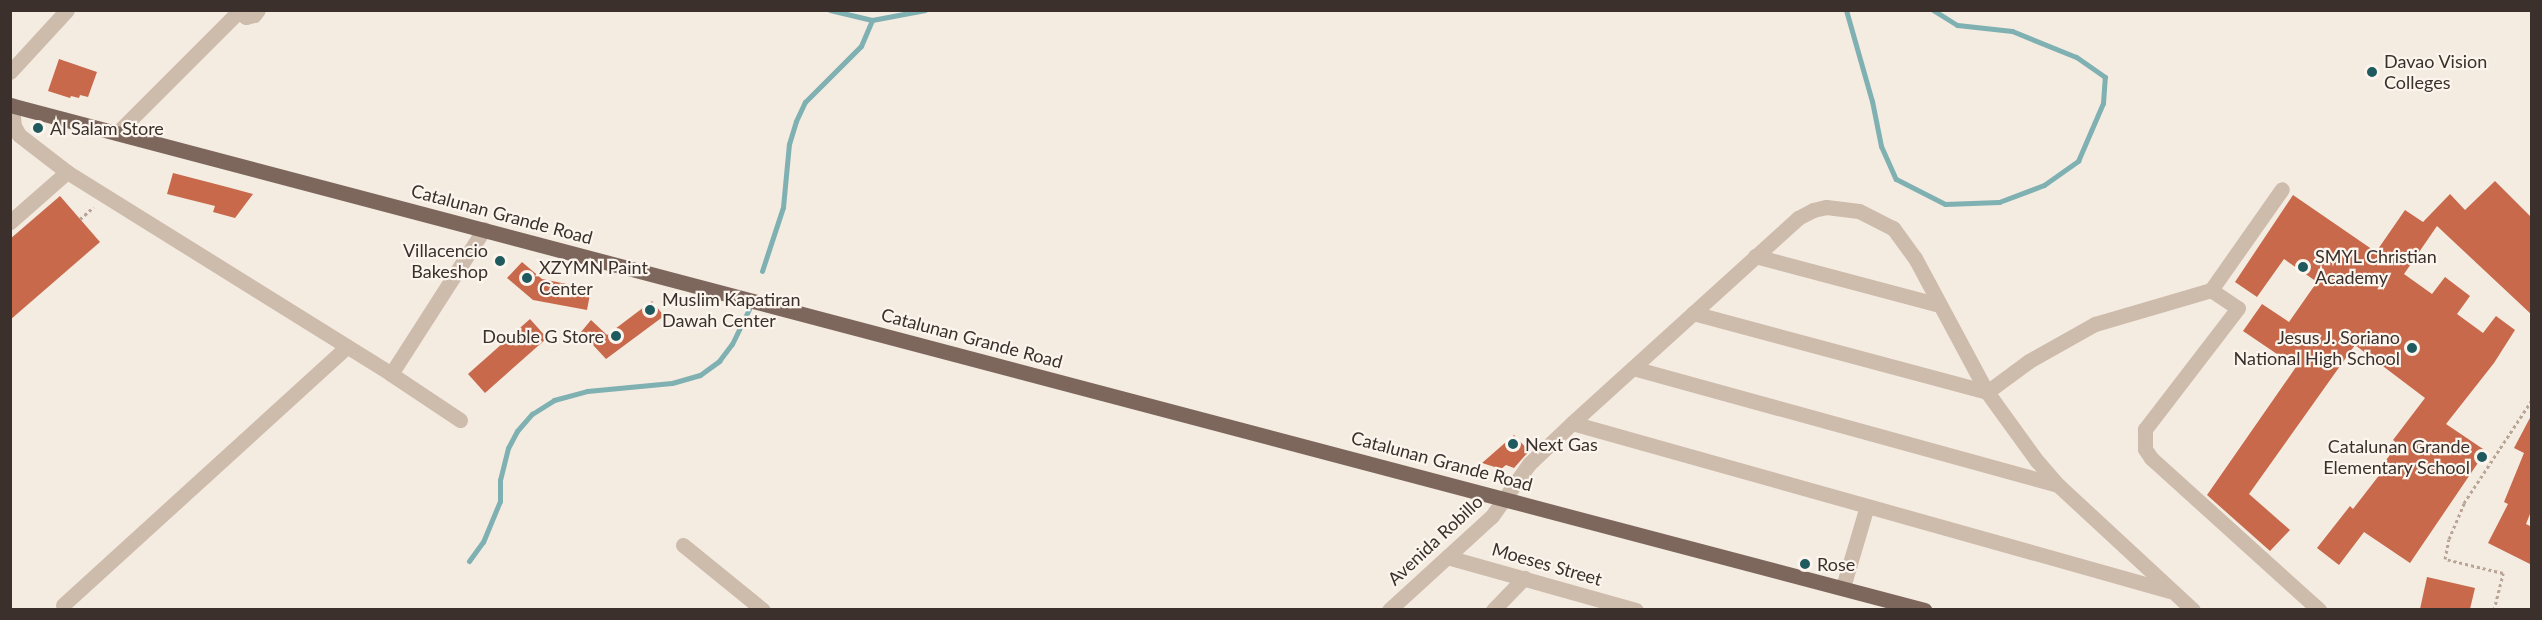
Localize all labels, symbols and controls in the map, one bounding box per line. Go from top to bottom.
place label: Davao Vision Colleges [2384,51,2488,94]
marker: Davao Vision Colleges [2365,65,2379,79]
place label: Al Salam Store [50,117,164,139]
marker: Al Salam Store [31,121,45,135]
street label: Catalunan Grande Road [409,179,595,249]
place label: Villacencio Bakeshop [403,240,488,282]
place label: SMYL Christian Academy [2315,246,2437,288]
marker: Villacencio Bakeshop [493,254,507,268]
place label: XZYMN Paint Center [539,257,648,300]
marker: SMYL Christian Academy [2296,260,2310,274]
marker: XZYMN Paint Center [520,271,534,285]
place label: Muslim Kapatiran Dawah Center [662,289,801,332]
marker: Muslim Kapatiran Dawah Center [643,303,657,317]
street label: Catalunan Grande Road [879,303,1065,373]
place label: Double G Store [482,325,604,347]
place label: Jesus J. Soriano National High School [2234,327,2400,370]
marker: Double G Store [609,329,623,343]
marker: Jesus J. Soriano National High School [2405,341,2419,355]
street label: Catalunan Grande Road [1349,426,1535,496]
place label: Next Gas [1525,433,1598,455]
place label: Catalunan Grande Elementary School [2323,436,2470,478]
marker: Next Gas [1506,437,1520,451]
marker: Catalunan Grande Elementary School [2475,450,2489,464]
street label: Avenida Robillo [1383,490,1487,590]
street label: Moeses Street [1490,538,1604,590]
place label: Rose [1817,553,1855,575]
marker: Rose [1798,557,1812,571]

